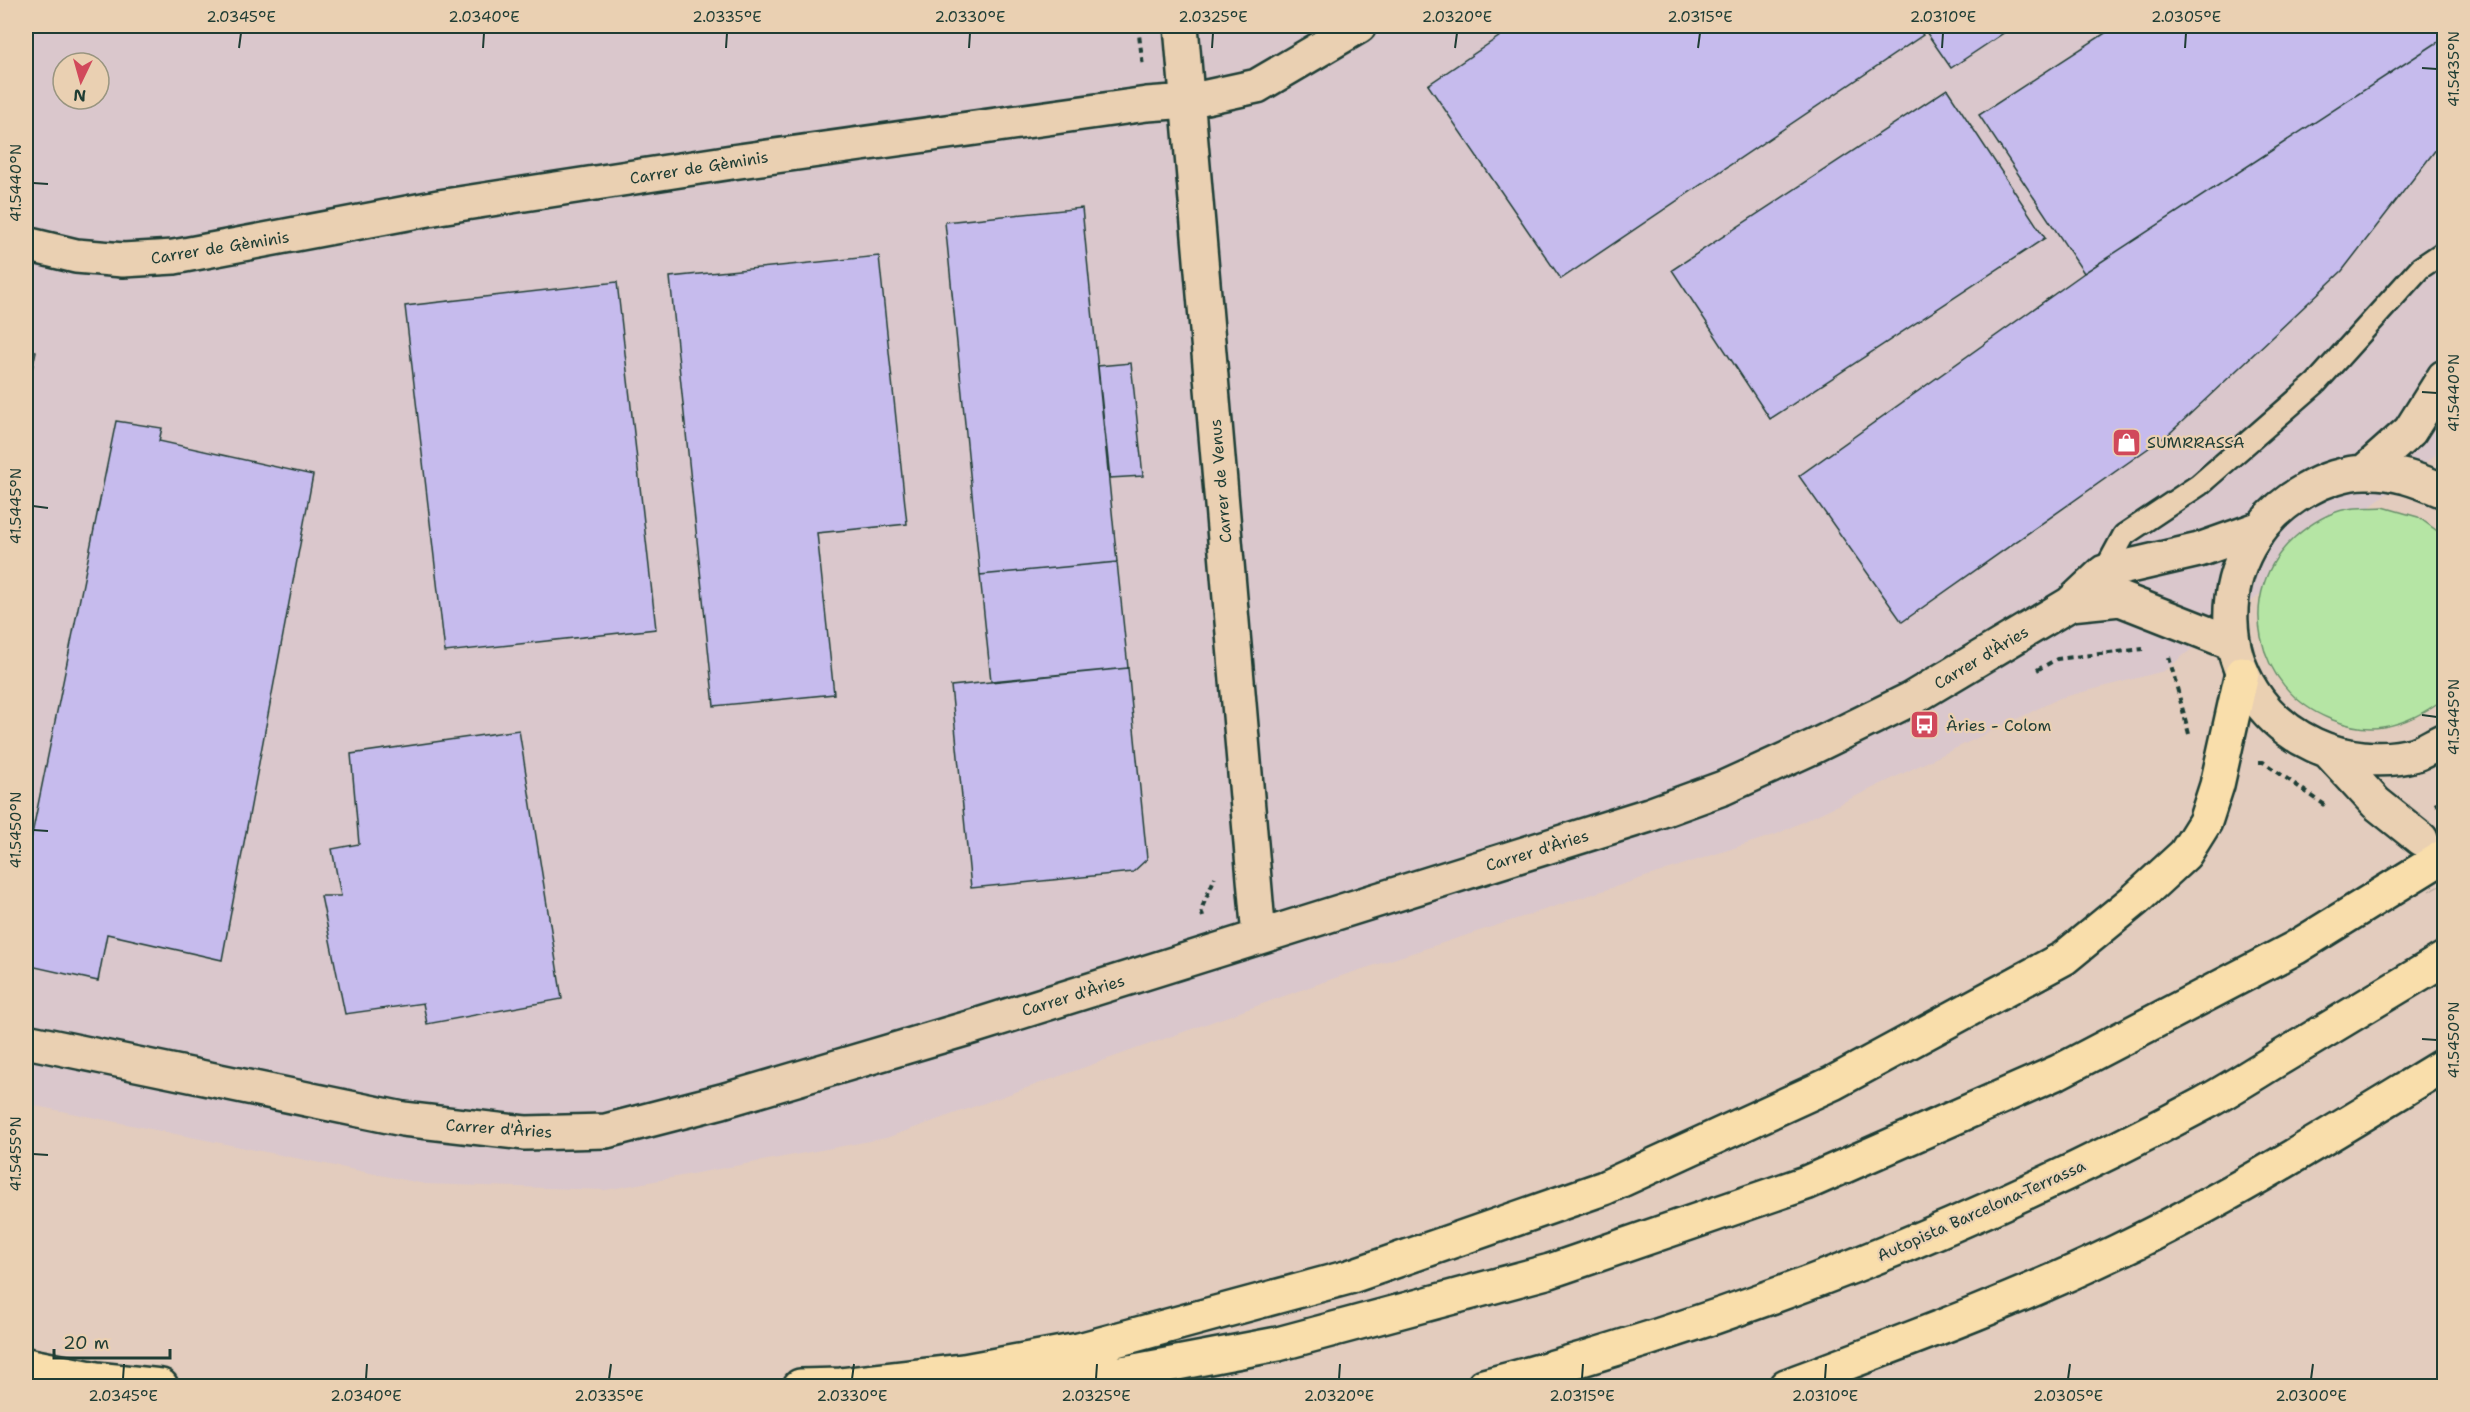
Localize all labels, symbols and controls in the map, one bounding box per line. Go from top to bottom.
text: 2.0345°E [206,7,276,27]
text: 2.0340°E [448,7,520,27]
text: 2.0335°E [692,7,762,27]
text: 2.0330°E [935,7,1005,27]
text: 2.0325°E [1178,7,1248,27]
text: 2.0320°E [1422,7,1492,27]
text: 2.0315°E [1667,7,1733,27]
text: 2.0310°E [1910,7,1976,27]
text: 2.0305°E [2151,7,2221,27]
text: 41.5435°N [2444,31,2464,107]
north arrow [51,51,111,111]
text: N [73,84,87,106]
text: 41.5440°N [6,144,26,222]
street label: Carrer de Gèminis [628,146,770,189]
street label: Carrer de Gèminis [149,226,291,269]
text: 41.5440°N [2444,354,2464,432]
street label: Carrer de Venus [1205,418,1236,544]
shop icon: SUMRRASSA [2110,426,2142,458]
place label: SUMRRASSA [2147,432,2245,453]
text: 41.5445°N [6,468,26,544]
street label: Carrer d'Àries [1930,621,2033,694]
text: 41.5445°N [2444,679,2464,755]
bus stop icon: Àries - Colom [1909,709,1941,741]
place label: Àries - Colom [1946,715,2051,736]
text: 41.5450°N [6,792,26,868]
street label: Carrer d'Àries [1483,825,1591,876]
street label: Carrer d'Àries [1019,970,1127,1021]
text: 41.5450°N [2444,1002,2464,1078]
street label: Carrer d'Àries [445,1114,553,1143]
text: 41.5455°N [6,1116,26,1192]
street label: Autopista Barcelona-Terrassa [1874,1155,2089,1266]
scale bar [54,1322,170,1360]
text: 20 m [63,1331,109,1355]
text: 2.0345°E [88,1386,158,1406]
text: 2.0340°E [330,1386,402,1406]
text: 2.0335°E [574,1386,644,1406]
text: 2.0330°E [817,1386,887,1406]
text: 2.0325°E [1061,1386,1131,1406]
text: 2.0320°E [1304,1386,1374,1406]
text: 2.0315°E [1549,1386,1615,1406]
text: 2.0310°E [1792,1386,1858,1406]
text: 2.0305°E [2033,1386,2103,1406]
text: 2.0300°E [2275,1386,2347,1406]

